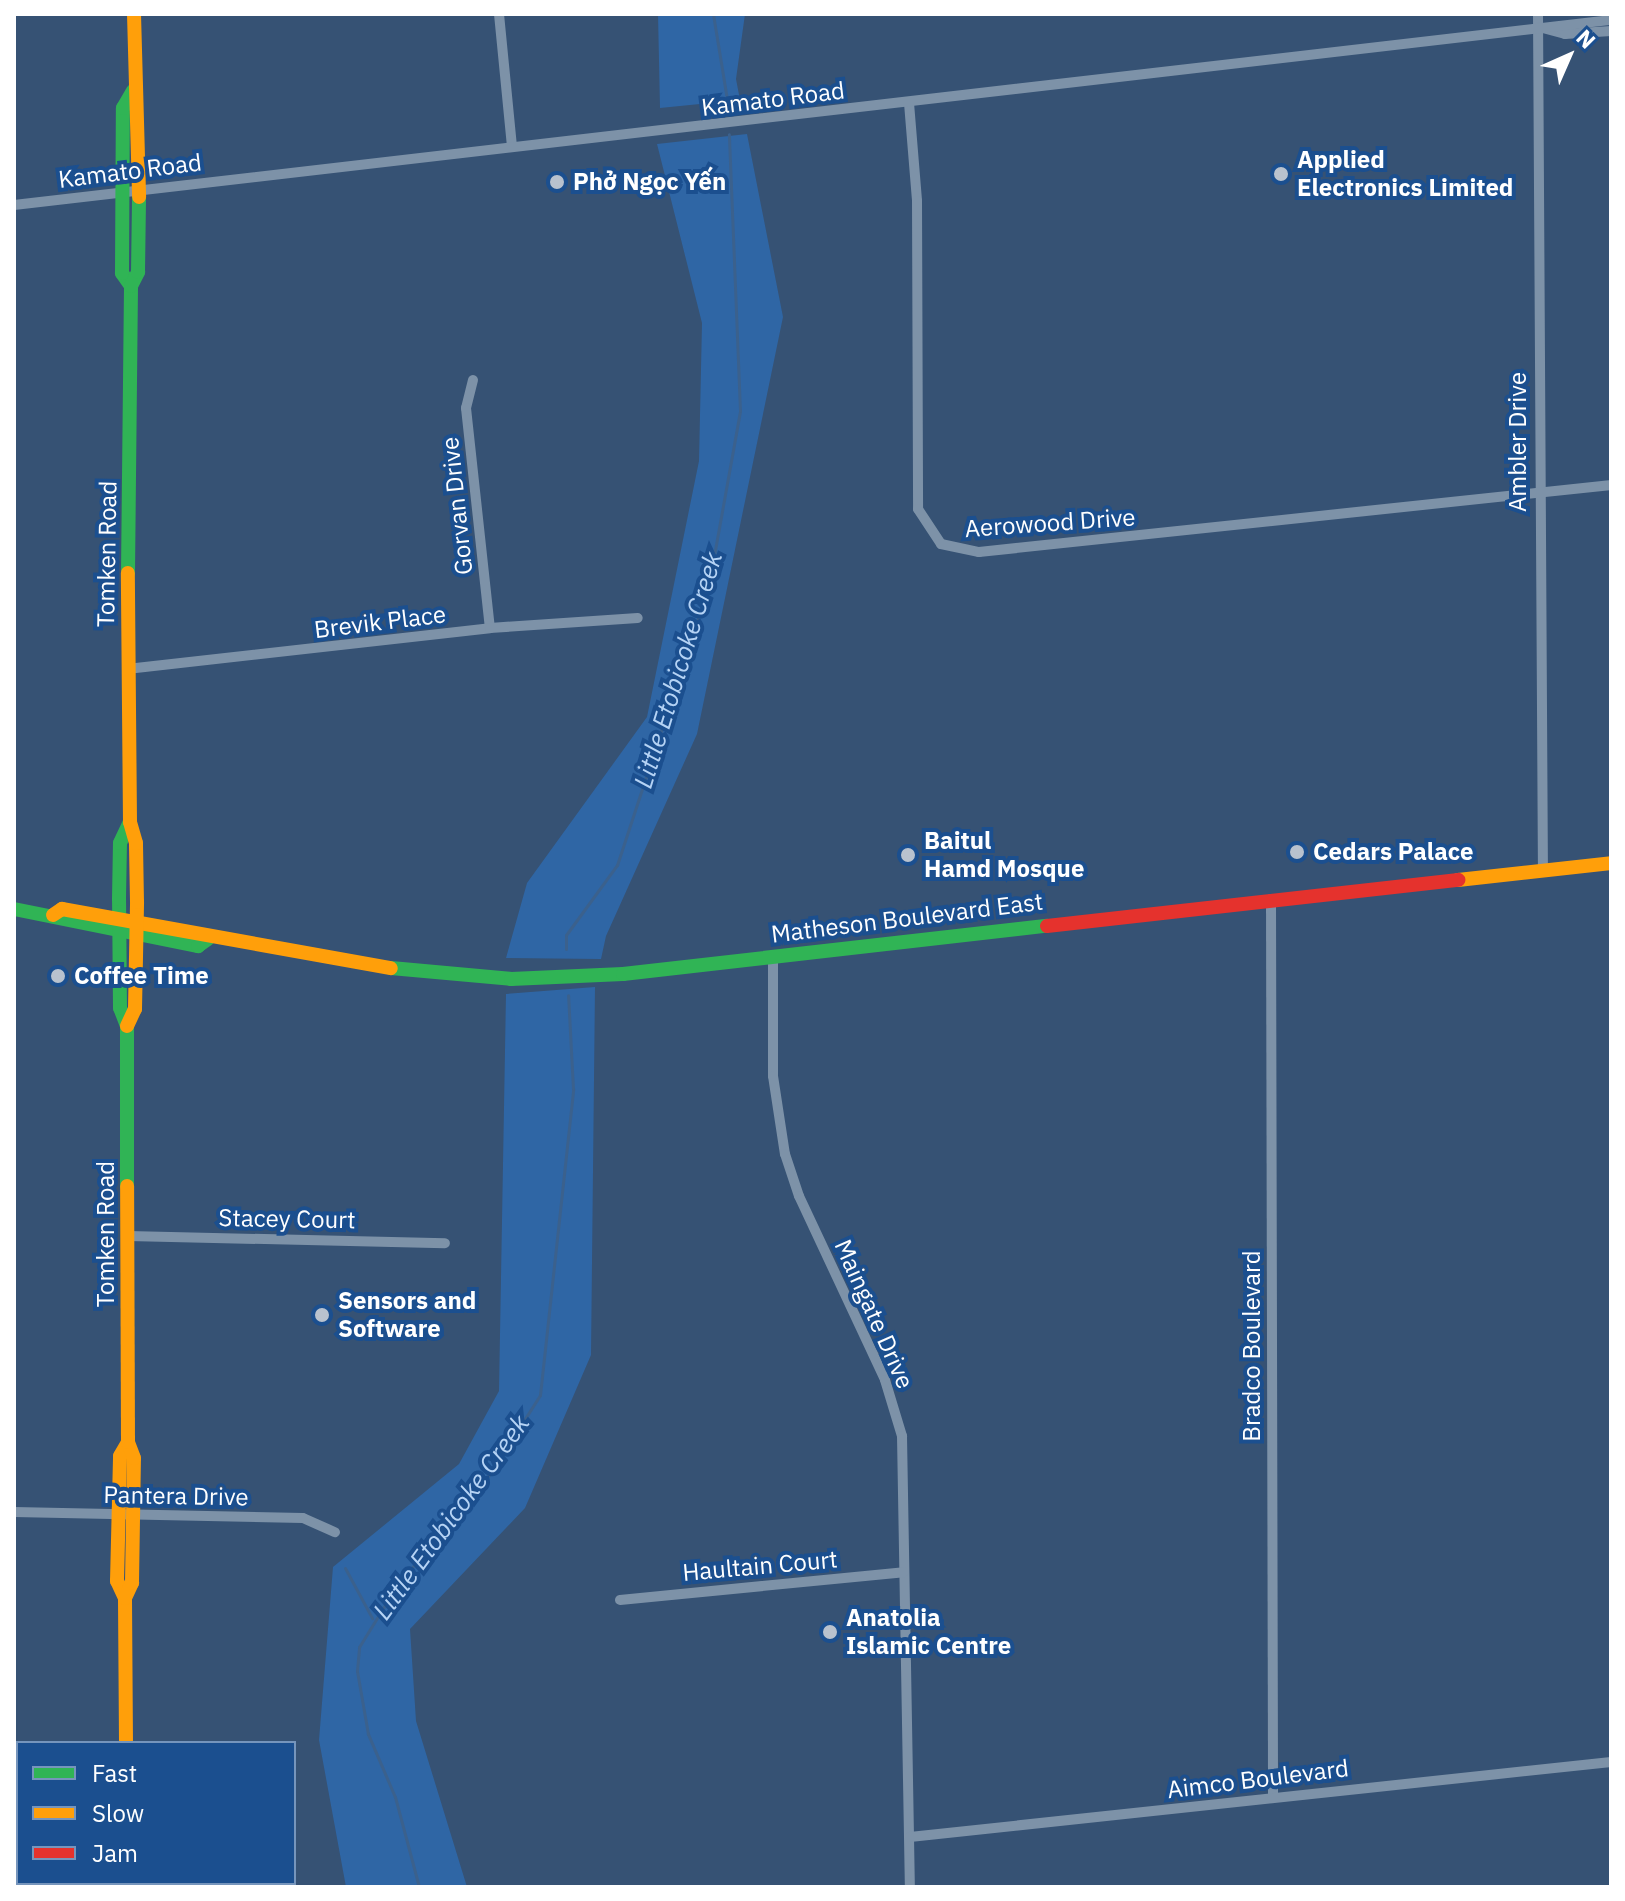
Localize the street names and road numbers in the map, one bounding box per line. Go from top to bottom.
street label: Kamato Road [700,76,846,122]
street label: Kamato Road [57,148,203,194]
street label: Ambler Drive [1504,372,1532,512]
street label: Gorvan Drive [435,436,479,576]
street label: Tomken Road [91,481,123,627]
street label: Aerowood Drive [964,503,1136,543]
street label: Brevik Place [313,600,447,644]
street label: Matheson Boulevard East [769,887,1045,949]
street label: Tomken Road [92,1161,120,1307]
street label: Stacey Court [218,1203,356,1235]
street label: Maingate Drive [828,1235,920,1393]
street label: Bradco Boulevard [1238,1250,1266,1442]
street label: Pantera Drive [103,1480,249,1512]
street label: Haultain Court [681,1545,839,1587]
street label: Aimco Boulevard [1166,1754,1350,1804]

